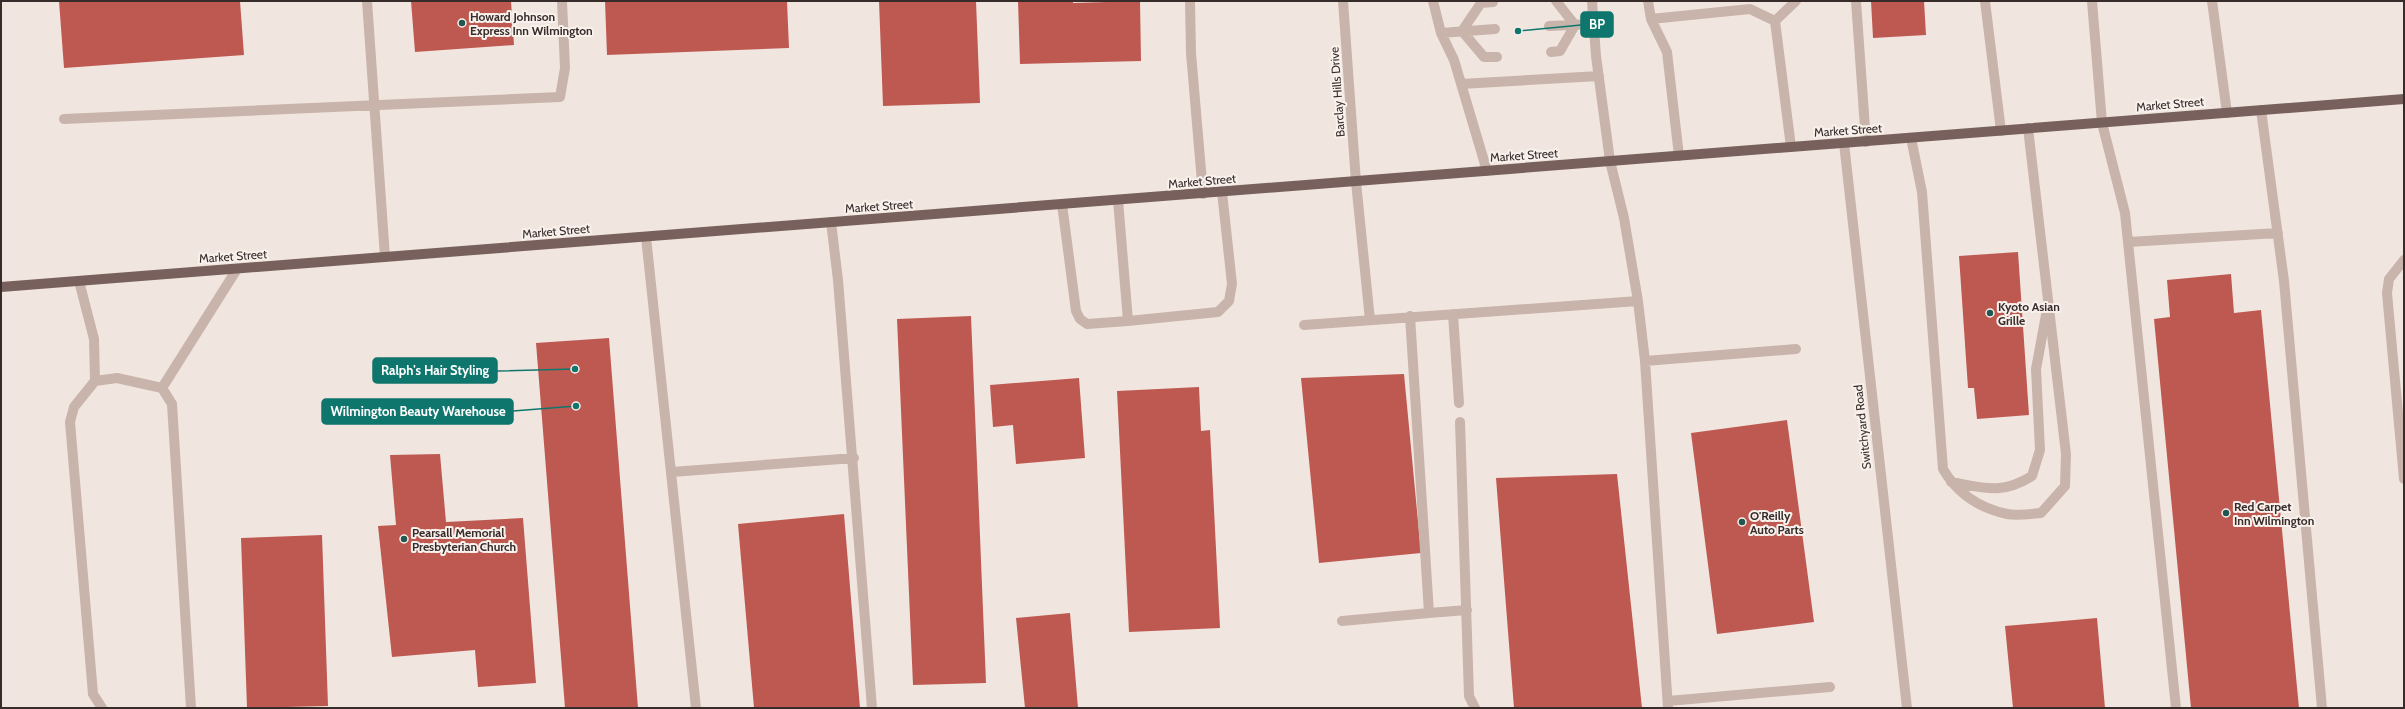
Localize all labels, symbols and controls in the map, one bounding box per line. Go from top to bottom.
place label: Howard Johnson Express Inn Wilmington [470,9,593,38]
callout: BP [1581,12,1613,37]
text: BP [1589,16,1605,32]
marker: Howard Johnson Express Inn Wilmington [457,18,467,28]
street label: Barclay Hills Drive [1326,46,1348,138]
street label: Market Street [2135,94,2205,114]
street label: Market Street [1814,120,1882,140]
street label: Market Street [1490,145,1558,165]
street label: Market Street [1167,171,1237,191]
street label: Market Street [845,196,913,216]
street label: Market Street [521,221,591,241]
street label: Market Street [199,246,267,266]
place label: Kyoto Asian Grille [1998,299,2060,328]
marker: Kyoto Asian Grille [1985,308,1995,318]
callout: Ralph's Hair Styling [373,358,497,383]
text: Ralph's Hair Styling [381,362,490,378]
street label: Switchyard Road [1850,384,1874,470]
callout: Wilmington Beauty Warehouse [322,399,513,424]
text: Wilmington Beauty Warehouse [330,403,506,419]
place label: Red Carpet Inn Wilmington [2234,499,2314,528]
place label: O'Reilly Auto Parts [1750,508,1804,537]
marker: Red Carpet Inn Wilmington [2221,508,2231,518]
marker: O'Reilly Auto Parts [1737,517,1747,527]
place label: Pearsall Memorial Presbyterian Church [412,525,516,554]
marker: Pearsall Memorial Presbyterian Church [399,534,409,544]

